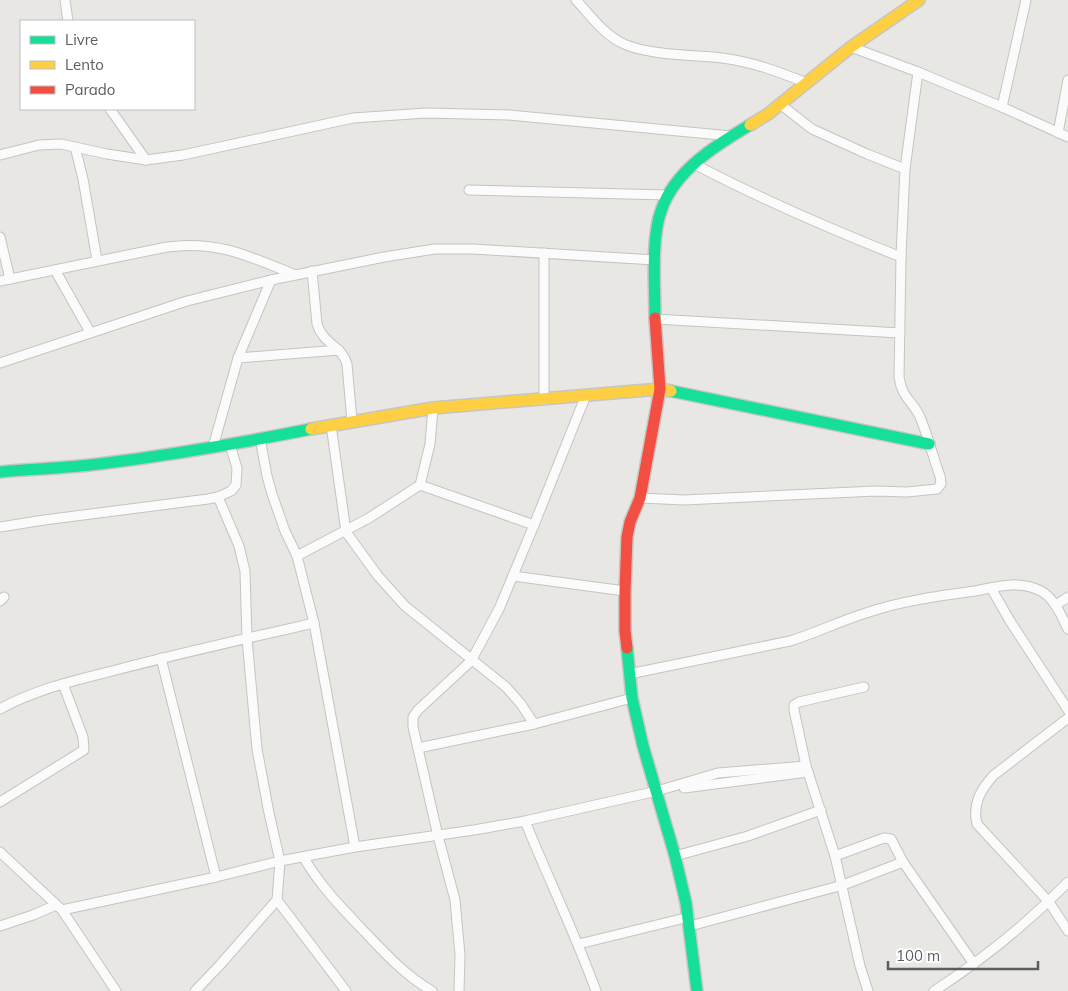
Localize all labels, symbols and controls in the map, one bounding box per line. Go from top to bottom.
legend [20,20,195,110]
text: Livre [65,30,98,49]
text: Lento [65,55,104,74]
text: Parado [65,80,115,99]
scale bar [888,938,1038,970]
text: 100 m [896,946,940,965]

